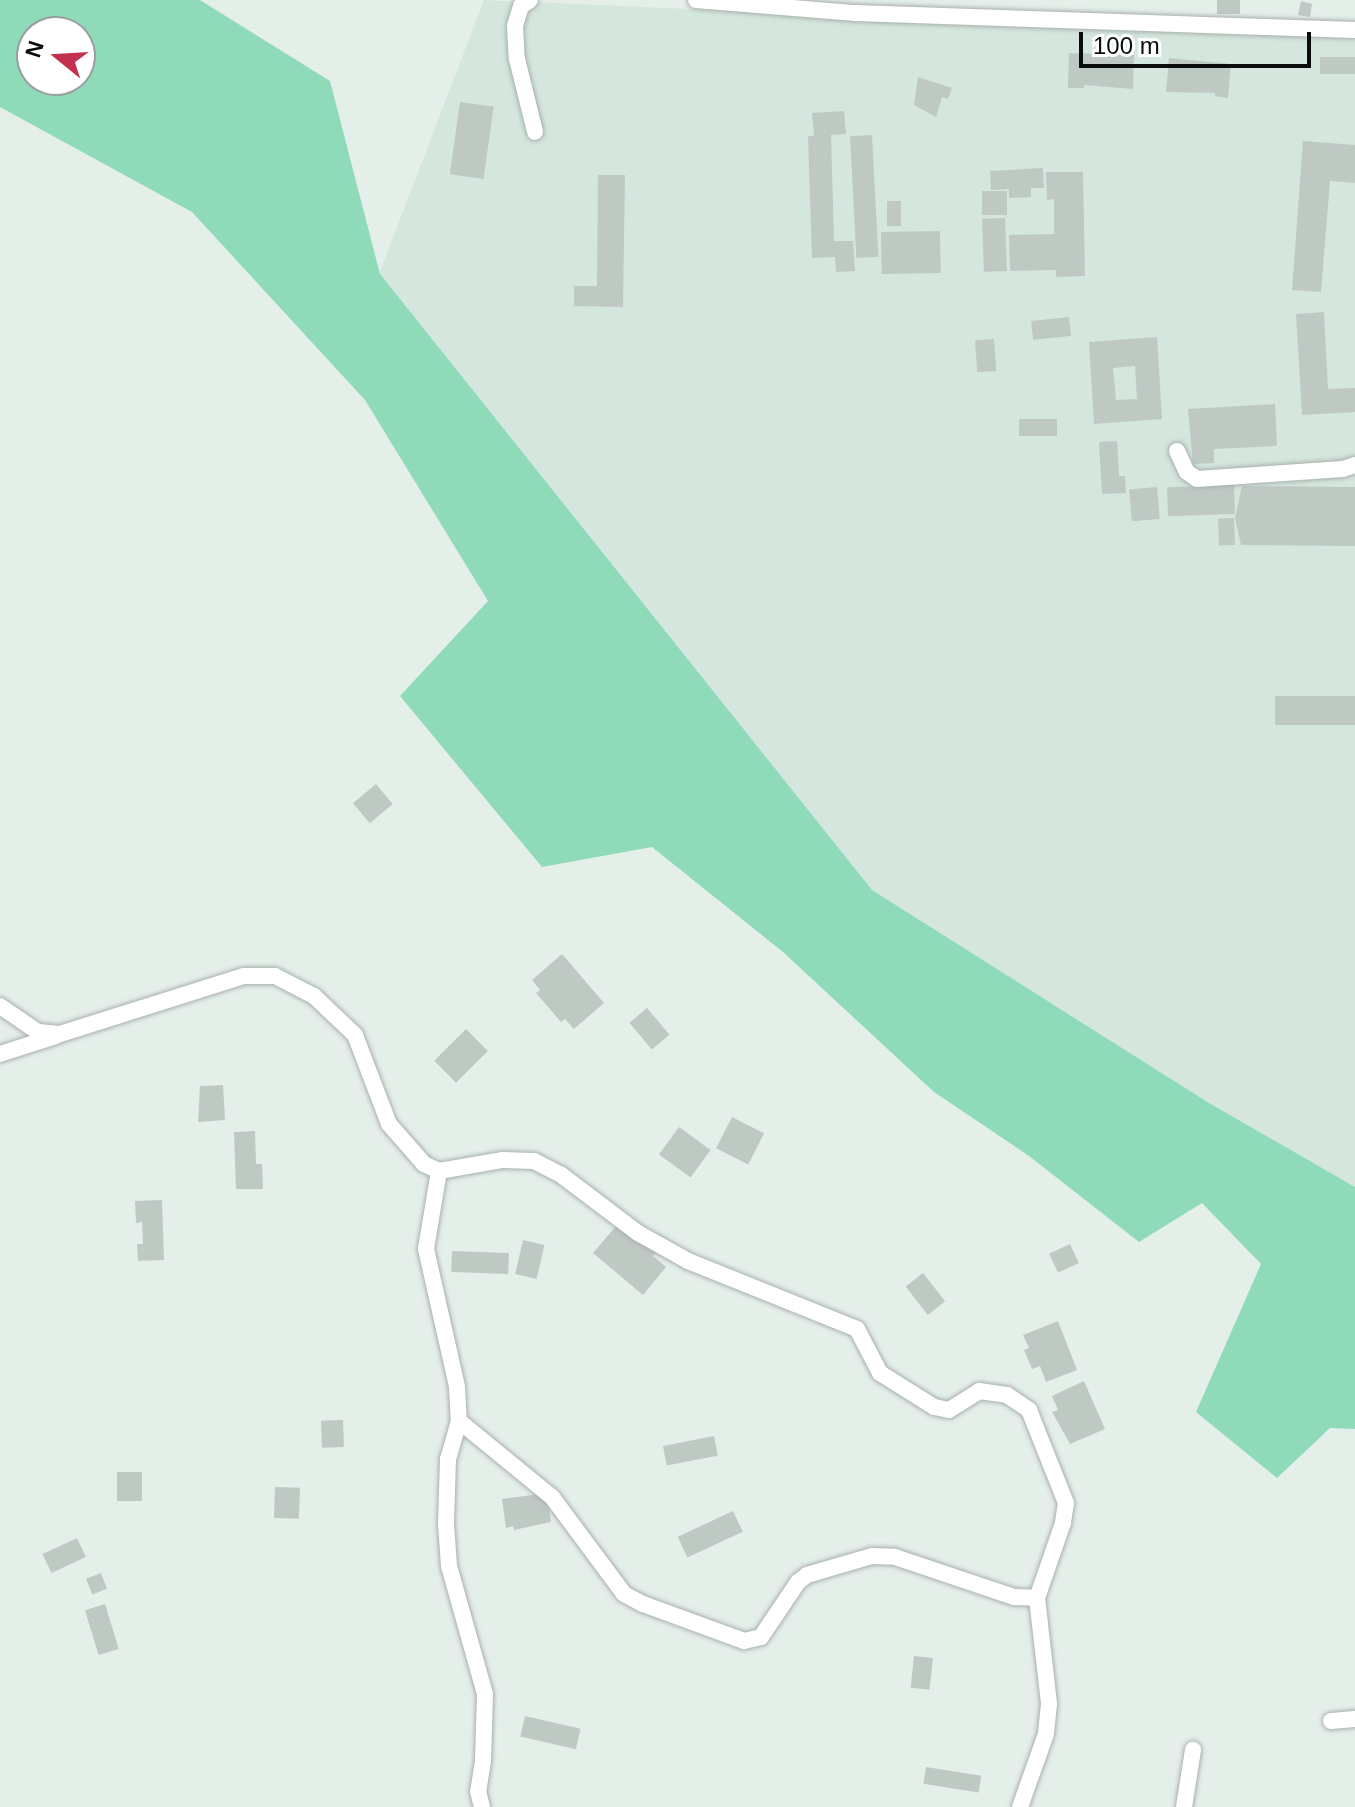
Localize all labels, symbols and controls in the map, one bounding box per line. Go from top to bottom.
north arrow [16,16,96,96]
scale bar [1083,16,1315,66]
text: 100 m [1093,32,1160,59]
text: N [20,38,49,60]

